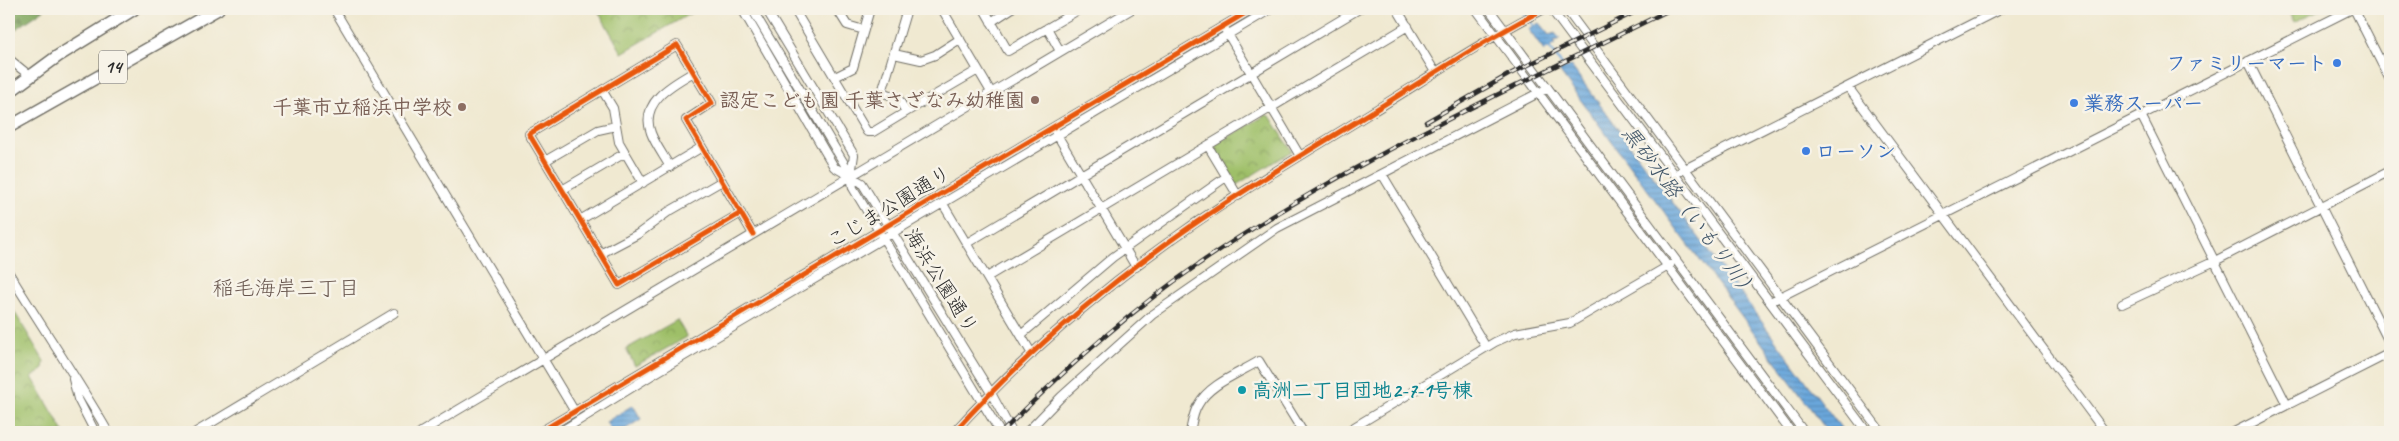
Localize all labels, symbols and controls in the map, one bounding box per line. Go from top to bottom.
road number: 14 [99,51,127,84]
place label: ファミリーマート [2166,51,2327,76]
marker: ファミリーマート [2331,57,2343,69]
place label: 認定こども園 千葉さざなみ幼稚園 [720,88,1025,113]
place label: 業務スーパー [2084,91,2203,116]
marker: 認定こども園 千葉さざなみ幼稚園 [1029,94,1041,106]
place label: 千葉市立稲浜中学校 [272,95,452,120]
marker: 業務スーパー [2068,97,2080,109]
marker: 千葉市立稲浜中学校 [456,101,468,113]
water label: 黒砂水路（いもり川） [1616,120,1764,304]
place label: ローソン [1816,139,1896,164]
marker: ローソン [1800,145,1812,157]
street label: こじま公園通り [823,160,955,254]
street label: 海浜公園通り [899,223,983,339]
district label: 稲毛海岸三丁目 [213,275,360,301]
place label: 高洲二丁目団地2-7-1号棟 [1252,378,1473,403]
marker: 高洲二丁目団地2-7-1号棟 [1236,384,1248,396]

